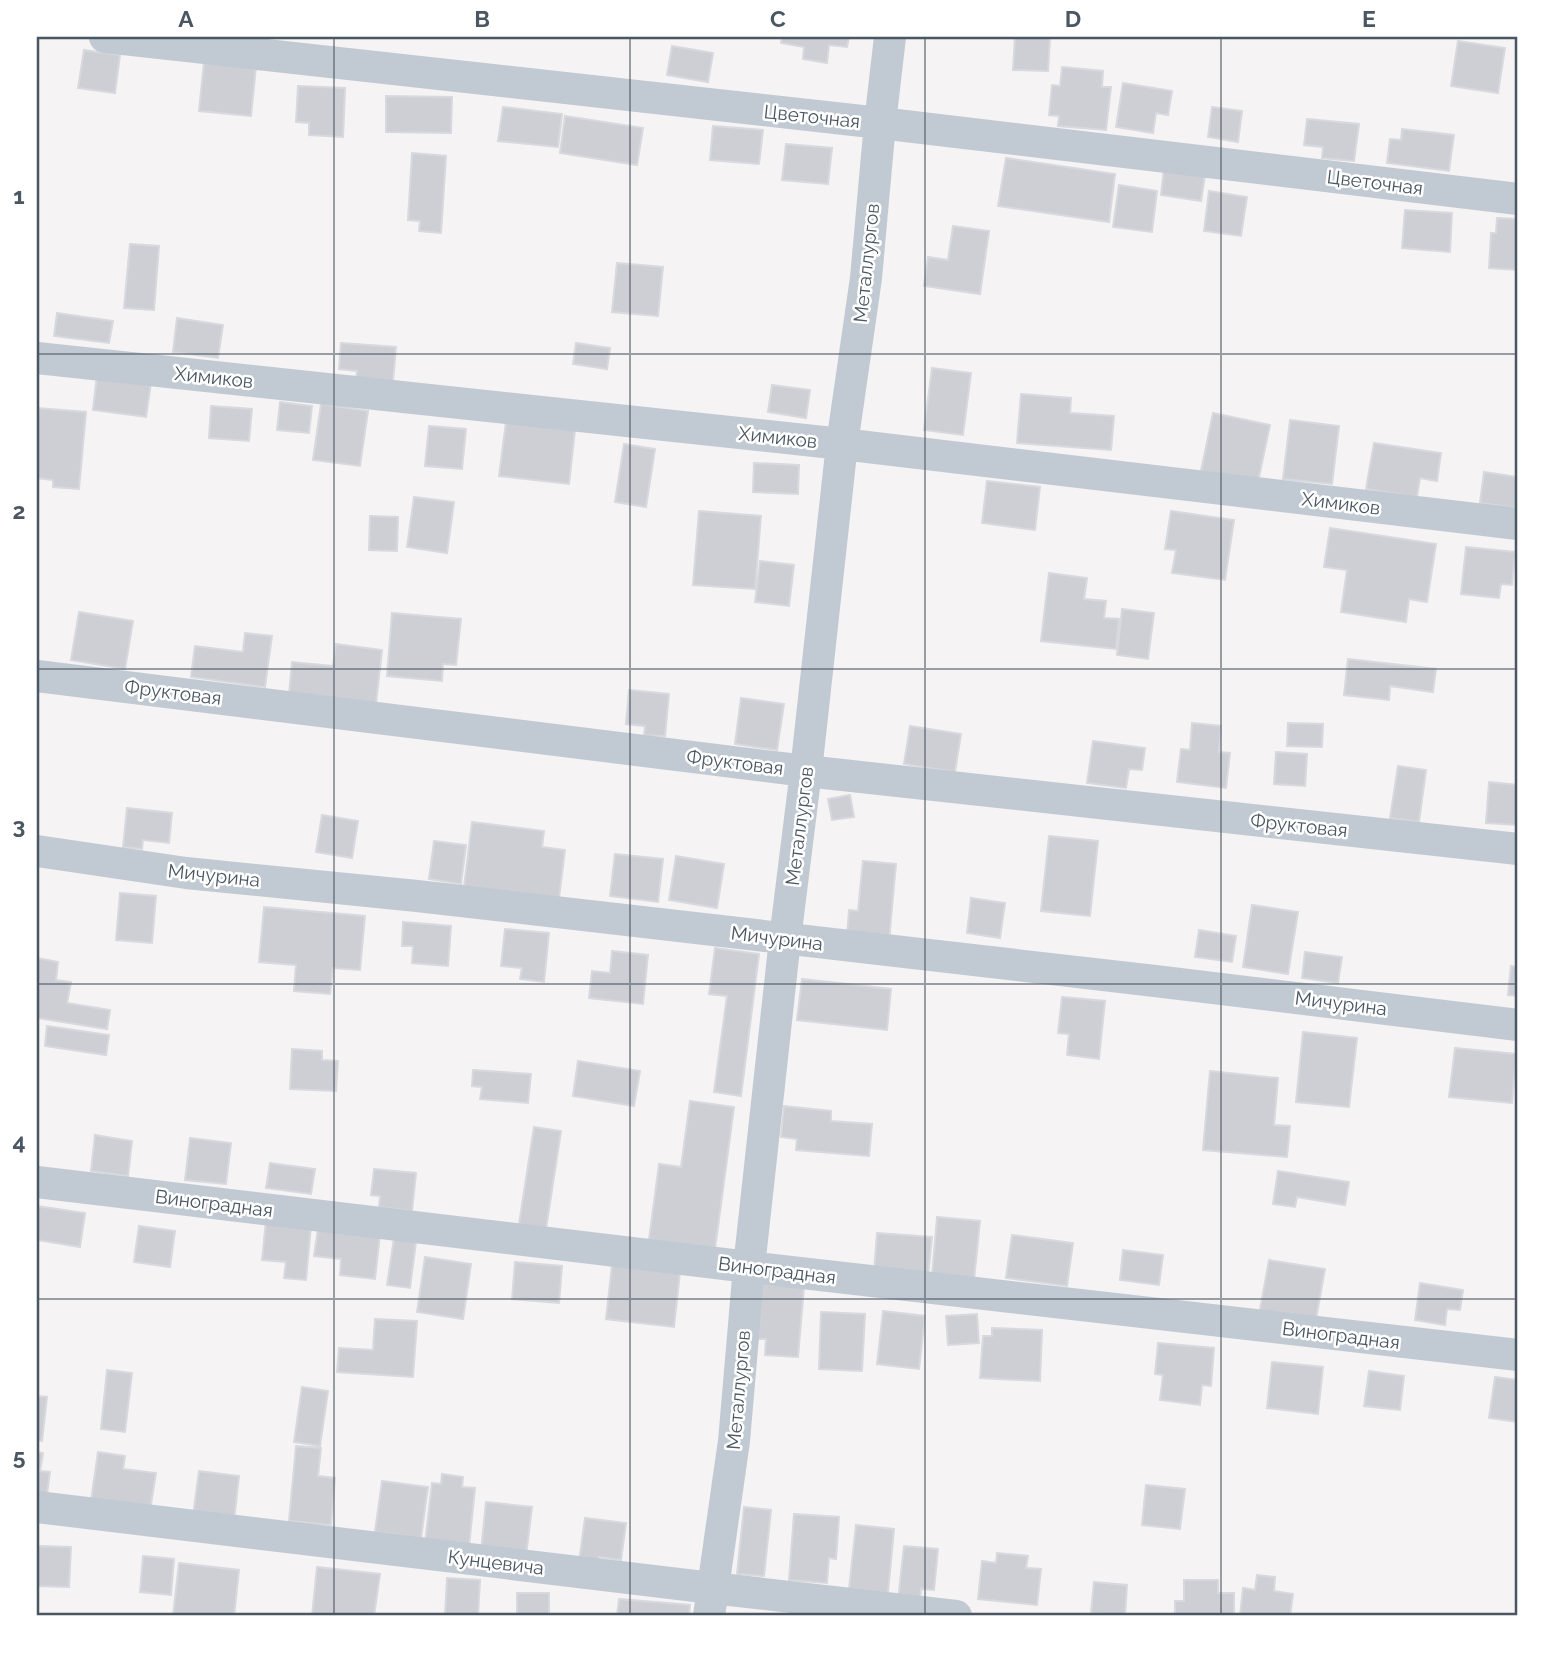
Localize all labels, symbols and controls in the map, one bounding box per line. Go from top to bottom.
text: A [178,5,194,32]
text: B [474,5,490,32]
text: C [770,5,786,32]
text: D [1065,5,1081,32]
text: E [1362,5,1376,32]
street label: Цветочная [763,100,861,132]
street label: Цветочная [1326,165,1424,199]
text: 1 [13,182,25,209]
street label: Металлургов [849,202,883,324]
street label: Химиков [174,362,254,392]
street label: Химиков [738,422,818,452]
street label: Химиков [1301,487,1381,519]
text: 2 [13,497,25,524]
street label: Фруктовая [123,675,223,709]
street label: Фруктовая [685,745,785,779]
street label: Металлургов [781,765,817,887]
street label: Фруктовая [1249,809,1349,841]
text: 3 [13,812,25,839]
street label: Мичурина [167,859,261,891]
street label: Мичурина [730,921,824,955]
street label: Мичурина [1294,986,1388,1020]
text: 4 [12,1128,26,1155]
street label: Виноградная [154,1185,274,1221]
street label: Виноградная [717,1252,837,1288]
street label: Виноградная [1281,1317,1401,1353]
street label: Металлургов [722,1329,754,1451]
text: 5 [13,1443,26,1470]
street label: Кунцевича [447,1545,545,1579]

